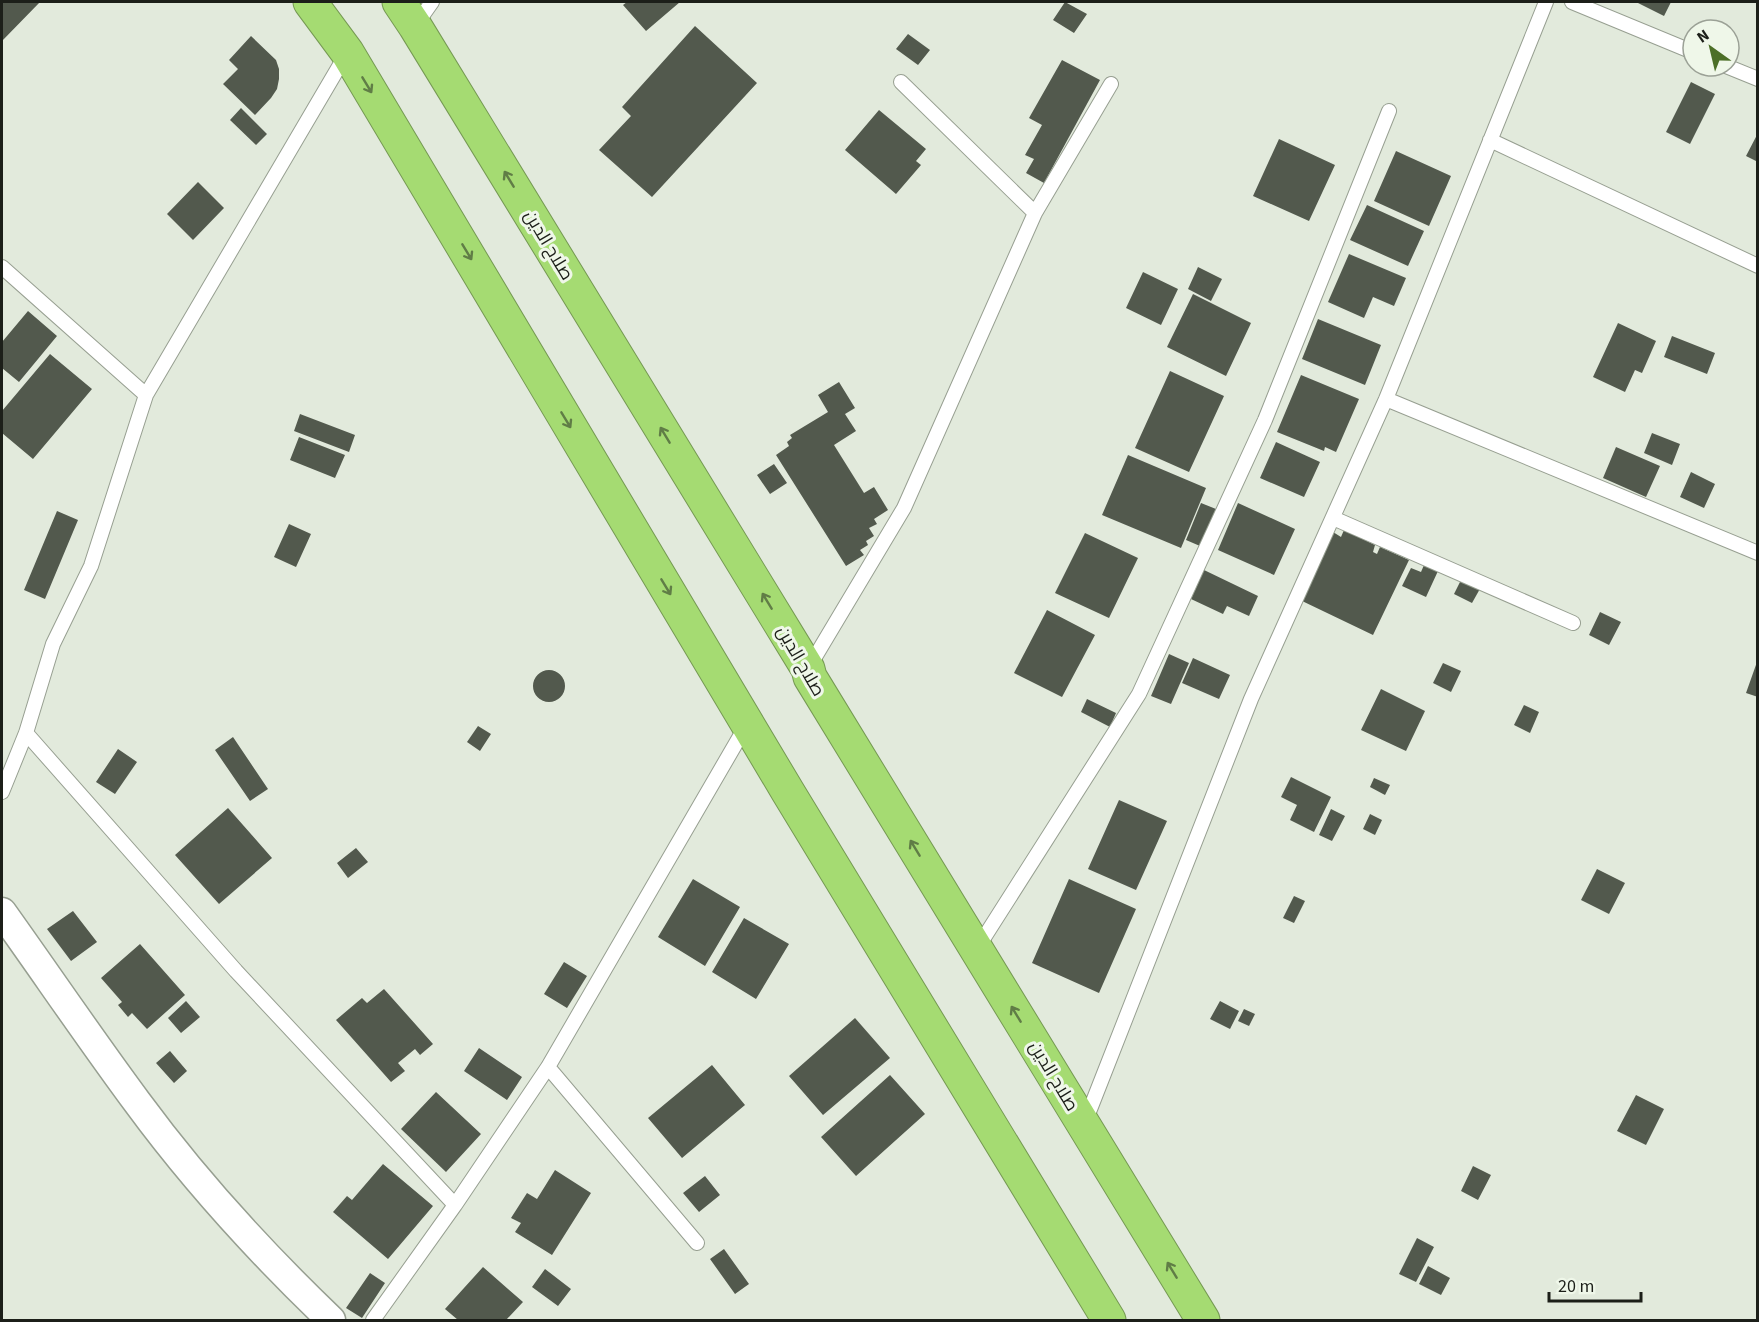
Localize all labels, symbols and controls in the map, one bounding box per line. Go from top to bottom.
north arrow [1681,18,1741,78]
text: N [1693,24,1714,48]
one-way arrow [361,76,373,93]
one-way arrow [502,171,514,188]
street label: صلاح الدين [518,206,579,285]
one-way arrow [461,243,473,260]
one-way arrow [561,411,573,428]
one-way arrow [659,427,671,444]
one-way arrow [661,578,673,595]
one-way arrow [760,593,772,610]
street label: صلاح الدين [770,621,831,701]
one-way arrow [908,840,920,857]
one-way arrow [1010,1006,1022,1023]
street label: صلاح الدين [1023,1037,1084,1116]
one-way arrow [1166,1262,1178,1279]
scale bar [1549,1265,1640,1303]
text: 20 m [1558,1274,1594,1299]

